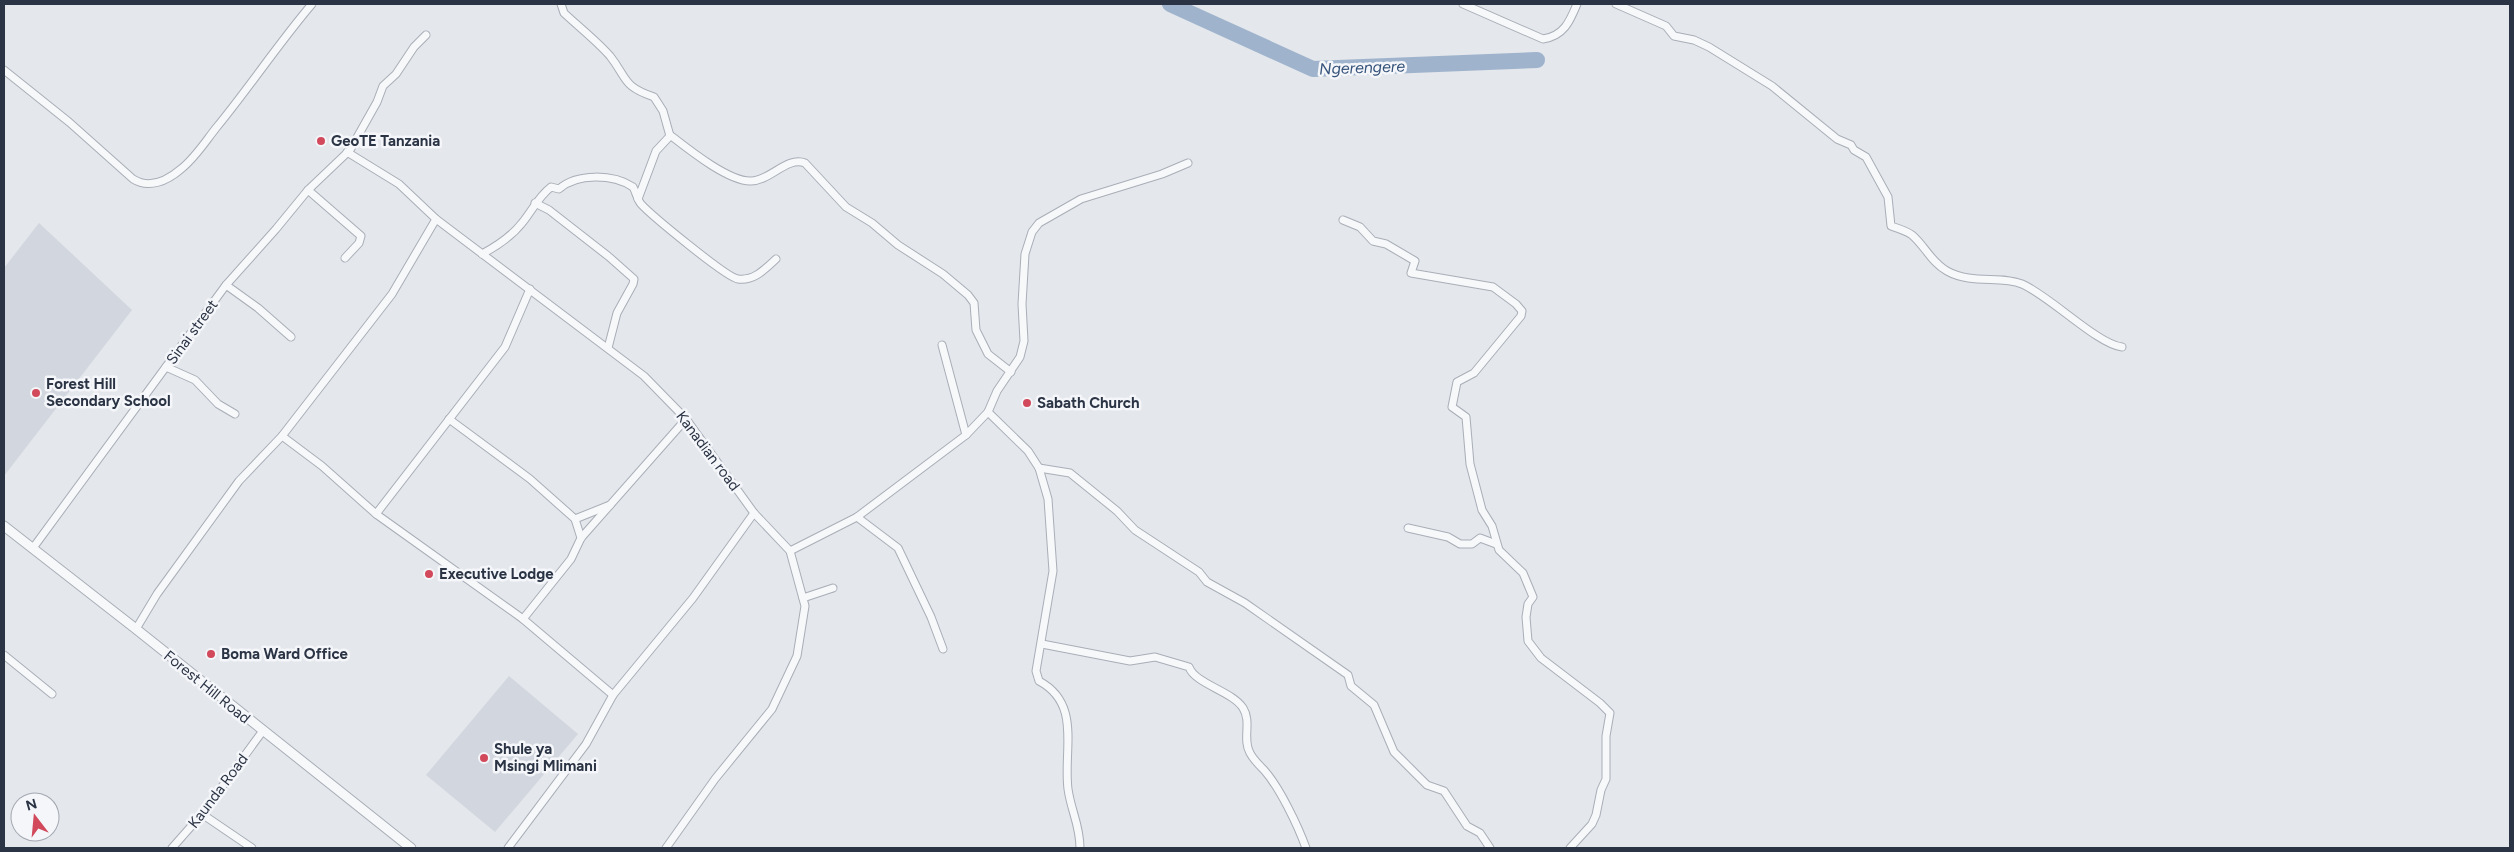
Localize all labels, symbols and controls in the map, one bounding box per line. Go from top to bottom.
water label: Ngerengere [1319,56,1406,78]
place label: GeoTE Tanzania [331,132,440,150]
marker: GeoTE Tanzania [315,135,327,147]
street label: Sinai street [162,296,222,368]
place label: Forest Hill Secondary School [46,375,171,410]
marker: Forest Hill Secondary School [30,387,42,399]
place label: Sabath Church [1037,394,1140,412]
marker: Sabath Church [1021,397,1033,409]
street label: Kanadian road [672,408,744,494]
place label: Executive Lodge [439,565,554,583]
marker: Executive Lodge [423,568,435,580]
place label: Boma Ward Office [221,645,349,663]
street label: Forest Hill Road [160,647,254,727]
marker: Boma Ward Office [205,648,217,660]
place label: Shule ya Msingi Mlimani [494,740,597,775]
street label: Kaunda Road [184,750,252,832]
marker: Shule ya Msingi Mlimani [478,752,490,764]
north arrow [10,792,60,842]
text: N [24,795,39,815]

